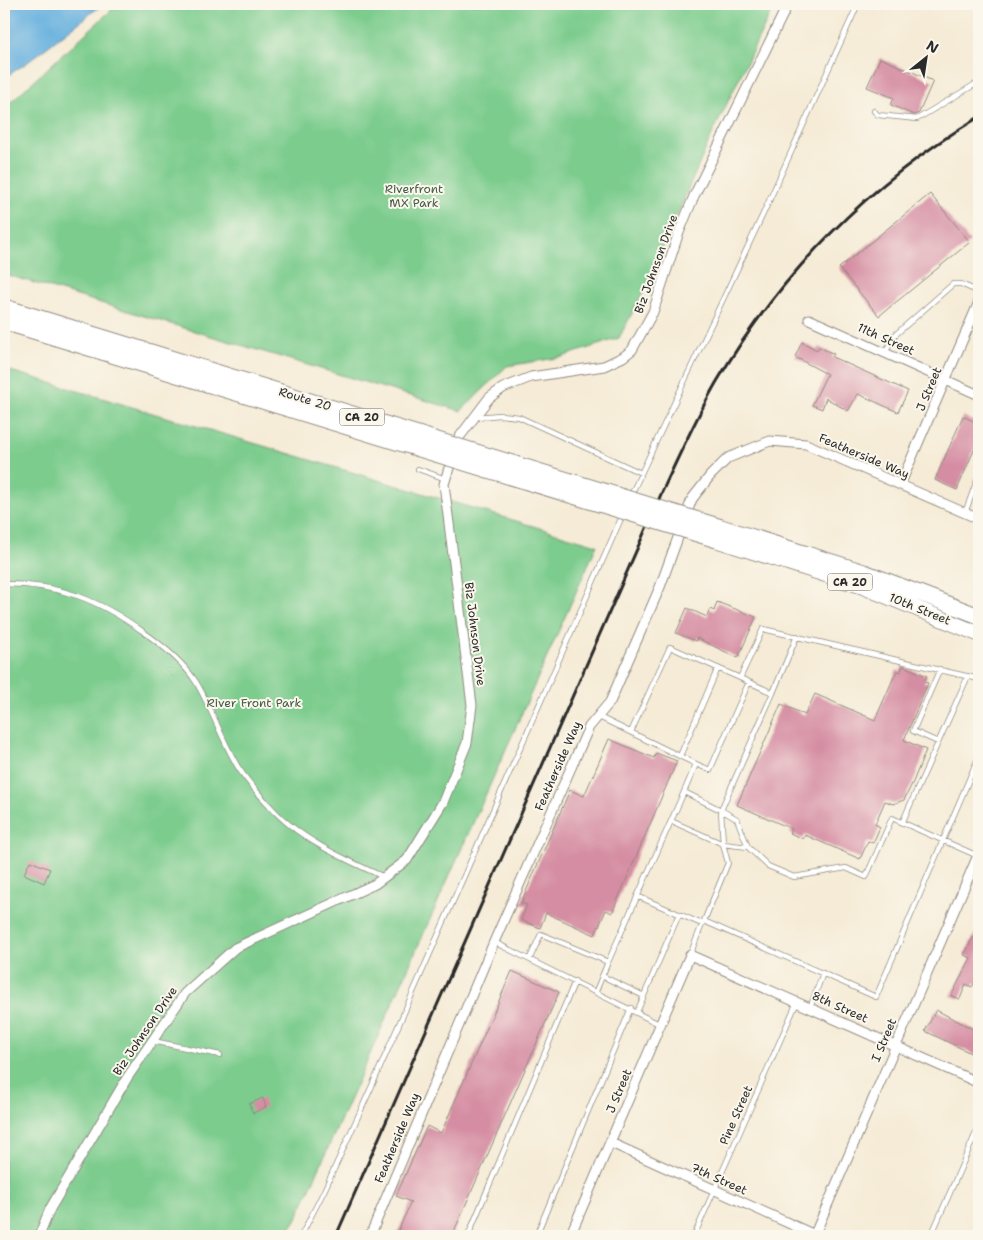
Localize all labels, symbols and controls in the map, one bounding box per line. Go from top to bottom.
north arrow [900,32,950,82]
text: N [923,36,942,57]
park label: Riverfront MX Park [385,181,443,211]
street label: Biz Johnson Drive [631,212,681,316]
street label: 11th Street [855,319,917,359]
street label: J Street [913,364,945,414]
street label: Route 20 [277,383,333,415]
road number: CA 20 [340,408,384,426]
street label: Featherside Way [816,430,912,482]
road number: CA 20 [828,574,872,590]
street label: Biz Johnson Drive [461,581,489,687]
street label: 10th Street [887,589,953,629]
park label: River Front Park [207,695,302,711]
street label: Featherside Way [531,718,585,813]
street label: Biz Johnson Drive [109,983,181,1079]
street label: 8th Street [809,987,871,1027]
street label: I Street [868,1016,900,1064]
street label: J Street [603,1066,635,1116]
street label: Pine Street [716,1083,756,1147]
street label: Featherside Way [371,1090,423,1186]
street label: 7th Street [688,1159,750,1199]

